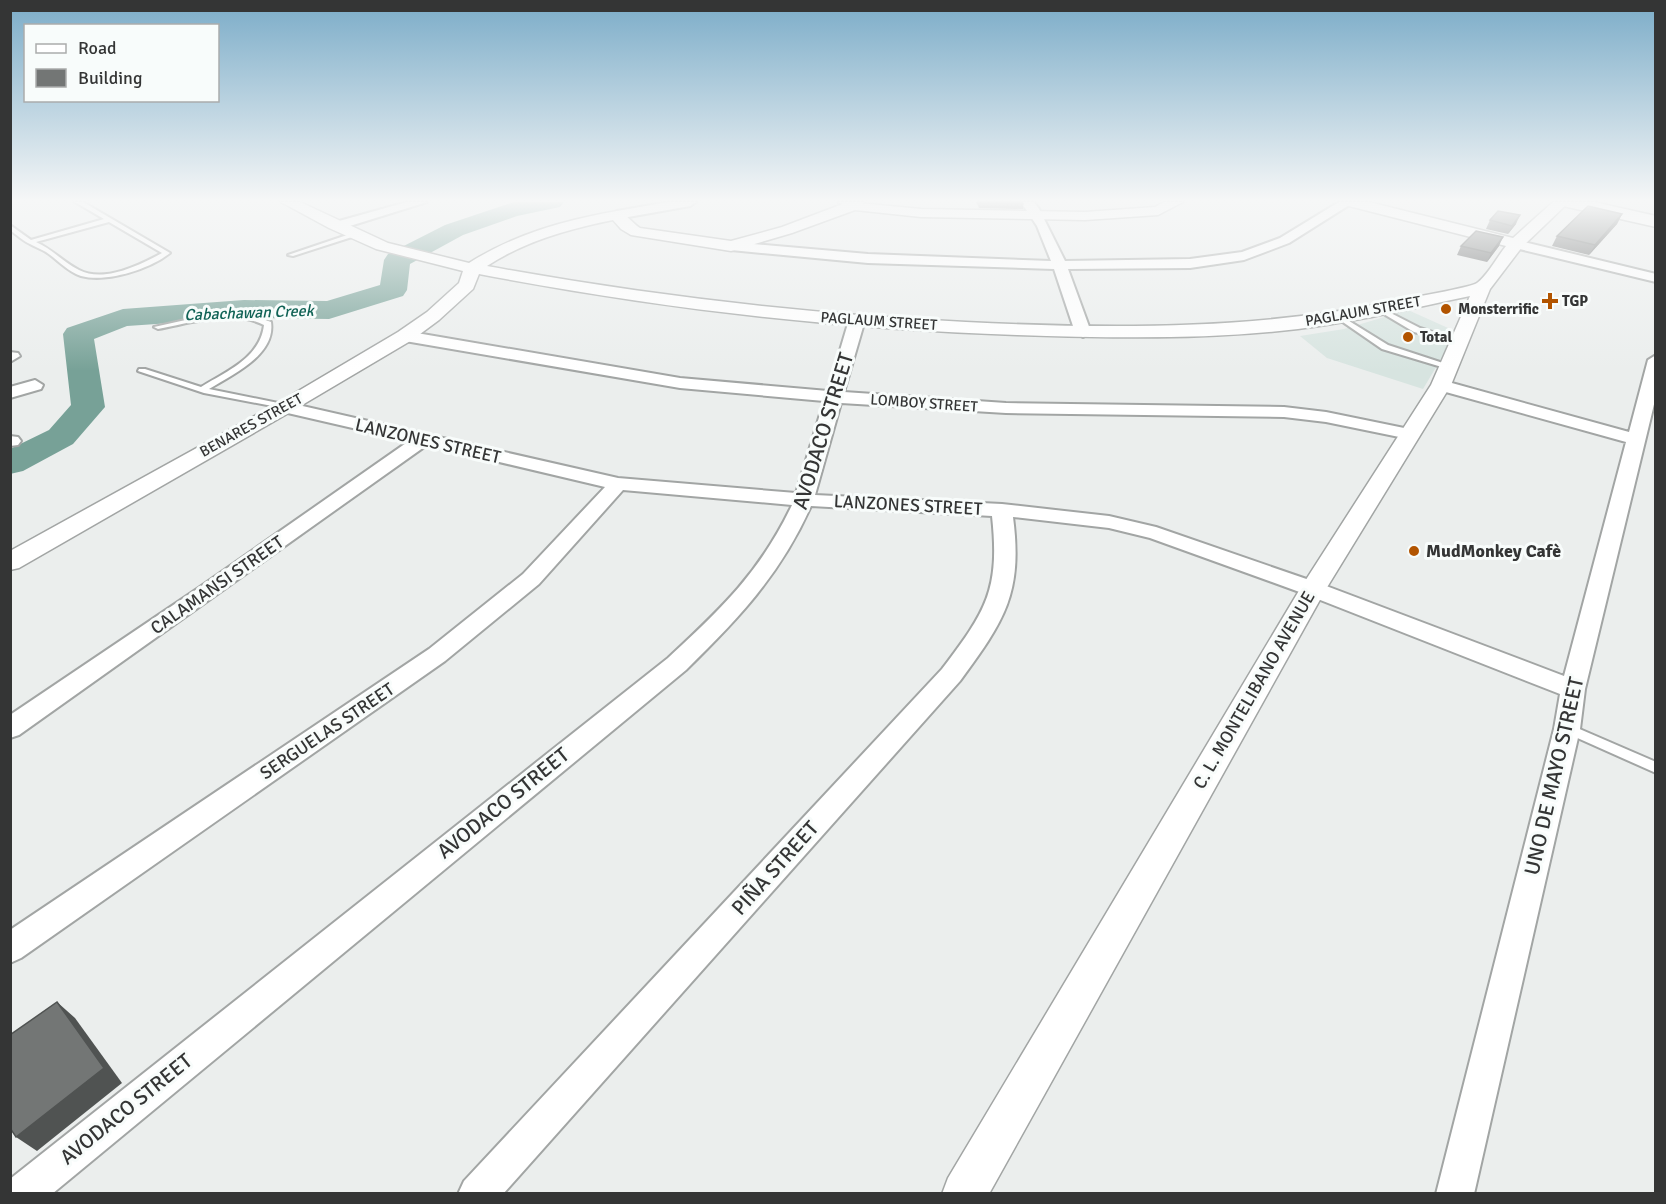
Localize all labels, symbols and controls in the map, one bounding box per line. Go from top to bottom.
legend [24,24,219,102]
text: Road [78,37,117,59]
text: Building [78,67,142,89]
street label: PAGLAUM STREET [1304,292,1423,330]
place label: TGP [1562,292,1588,310]
marker: TGP [1543,294,1557,308]
place label: Monsterrific [1458,300,1539,318]
water label: Cabachawan Creek [184,301,316,325]
marker: Monsterrific [1439,302,1453,316]
street label: PAGLAUM STREET [820,308,939,334]
place label: Total [1420,328,1452,346]
marker: Total [1401,330,1415,344]
street label: AVODACO STREET [787,349,859,512]
street label: BENARES STREET [196,389,306,461]
street label: LOMBOY STREET [870,390,979,416]
street label: LANZONES STREET [353,414,503,468]
street label: LANZONES STREET [833,490,983,520]
street label: CALAMANSI STREET [146,531,288,639]
place label: MudMonkey Cafè [1426,540,1561,562]
marker: MudMonkey Cafè [1407,544,1421,558]
street label: C. L. MONTELIBANO AVENUE [1188,587,1320,793]
street label: UNO DE MAYO STREET [1519,674,1590,878]
street label: SERGUELAS STREET [256,678,398,784]
street label: AVODACO STREET [432,741,575,864]
street label: PIÑA STREET [726,815,825,921]
street label: AVODACO STREET [55,1047,198,1170]

